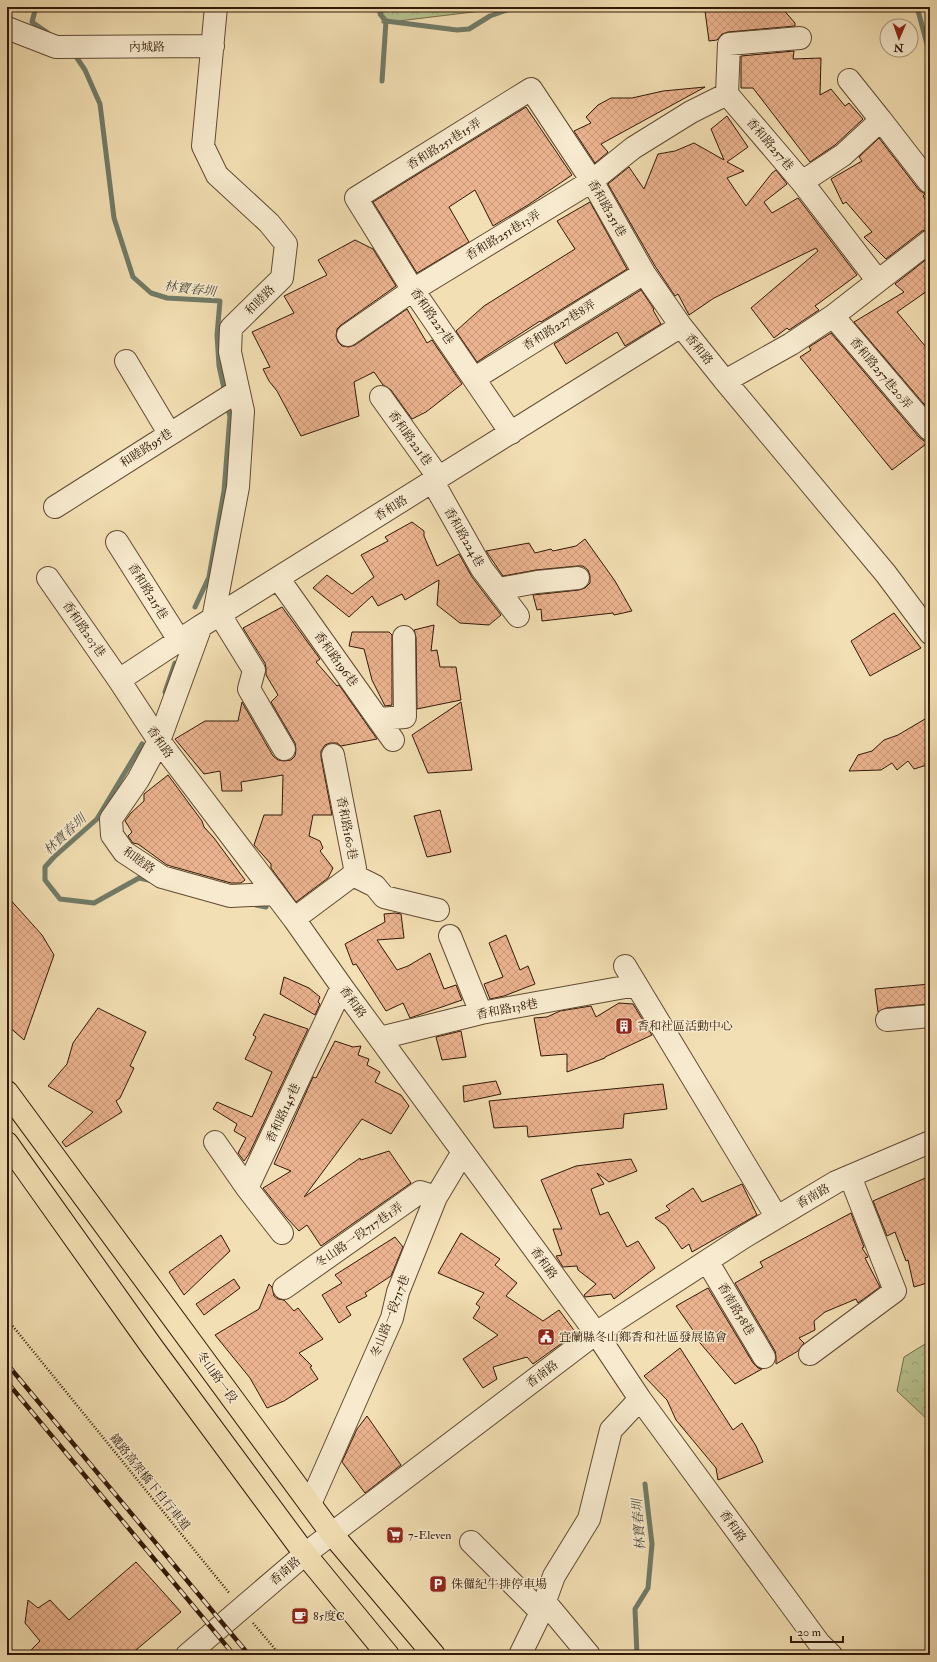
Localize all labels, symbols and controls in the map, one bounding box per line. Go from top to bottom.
north arrow [879,18,919,58]
street label: 內城路 [129,40,165,55]
text: N [892,41,905,54]
street label: 香和路257巷 [743,115,797,174]
street label: 香和路251巷15弄 [404,116,484,173]
street label: 香和路251巷 [584,177,629,240]
street label: 香和路251巷13弄 [463,207,543,264]
water label: 林寶春圳 [163,278,219,300]
street label: 和睦路 [242,282,278,318]
street label: 香和路227巷 [407,285,457,347]
street label: 香和路227巷8弄 [520,297,599,354]
street label: 香和路 [681,331,716,368]
street label: 香和路257巷20弄 [846,334,915,412]
street label: 香和路221巷 [385,408,435,469]
street label: 和睦路95巷 [117,426,175,471]
street label: 香和路 [372,493,411,524]
street label: 香和路224巷 [440,505,487,570]
street label: 香和路215巷 [124,560,171,622]
street label: 香和路203巷 [59,598,108,660]
street label: 香和路196巷 [311,629,361,690]
street label: 香和路 [143,723,176,761]
street label: 香和路160巷 [333,795,360,861]
water label: 林寶春圳 [40,810,91,858]
street label: 和睦路 [120,844,158,877]
street label: 香和路 [336,983,369,1021]
street label: 香和路138巷 [475,996,539,1023]
building icon: 香和社區活動中心 [614,1016,634,1036]
place label: 香和社區活動中心 [637,1019,733,1034]
street label: 香和路145巷 [263,1081,304,1145]
street label: 香南路 [794,1181,833,1212]
street label: 冬山路一段717巷1弄 [313,1200,406,1271]
street label: 香和路 [527,1244,560,1282]
street label: 冬山路一段717巷 [368,1273,413,1360]
street label: 香南路58巷 [714,1280,757,1338]
public building icon: 宜蘭縣冬山鄉香和社區發展協會 [536,1327,556,1347]
place label: 宜蘭縣冬山鄉香和社區發展協會 [559,1330,727,1345]
street label: 冬山路一段 [193,1349,240,1406]
street label: 香南路 [523,1358,561,1391]
street label: 鐵路高架橋下自行車道 [106,1431,193,1534]
water label: 林寶春圳 [629,1496,649,1551]
street label: 香和路 [716,1507,749,1545]
supermarket icon: 7-Eleven [385,1525,405,1545]
place label: 7-Eleven [408,1528,452,1543]
street label: 香南路 [267,1554,304,1589]
parking icon: 侏儸紀牛排停車場 [428,1574,448,1594]
place label: 侏儸紀牛排停車場 [451,1577,547,1592]
cafe icon: 85度C [290,1606,310,1626]
place label: 85度C [313,1609,345,1624]
scale bar [791,1618,843,1644]
text: 20 m [797,1625,822,1640]

